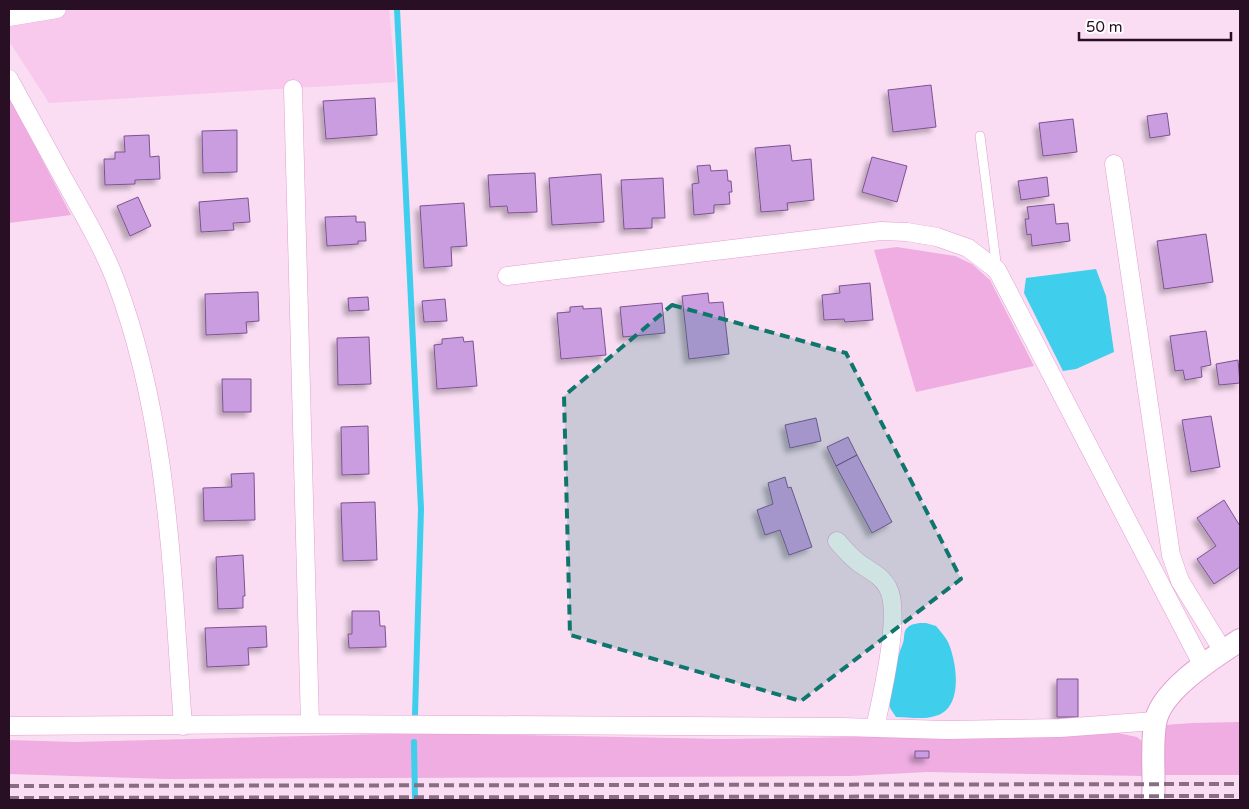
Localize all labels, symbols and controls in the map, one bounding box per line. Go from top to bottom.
scale bar [1079,10,1232,42]
text: 50 m [1086,18,1123,36]

